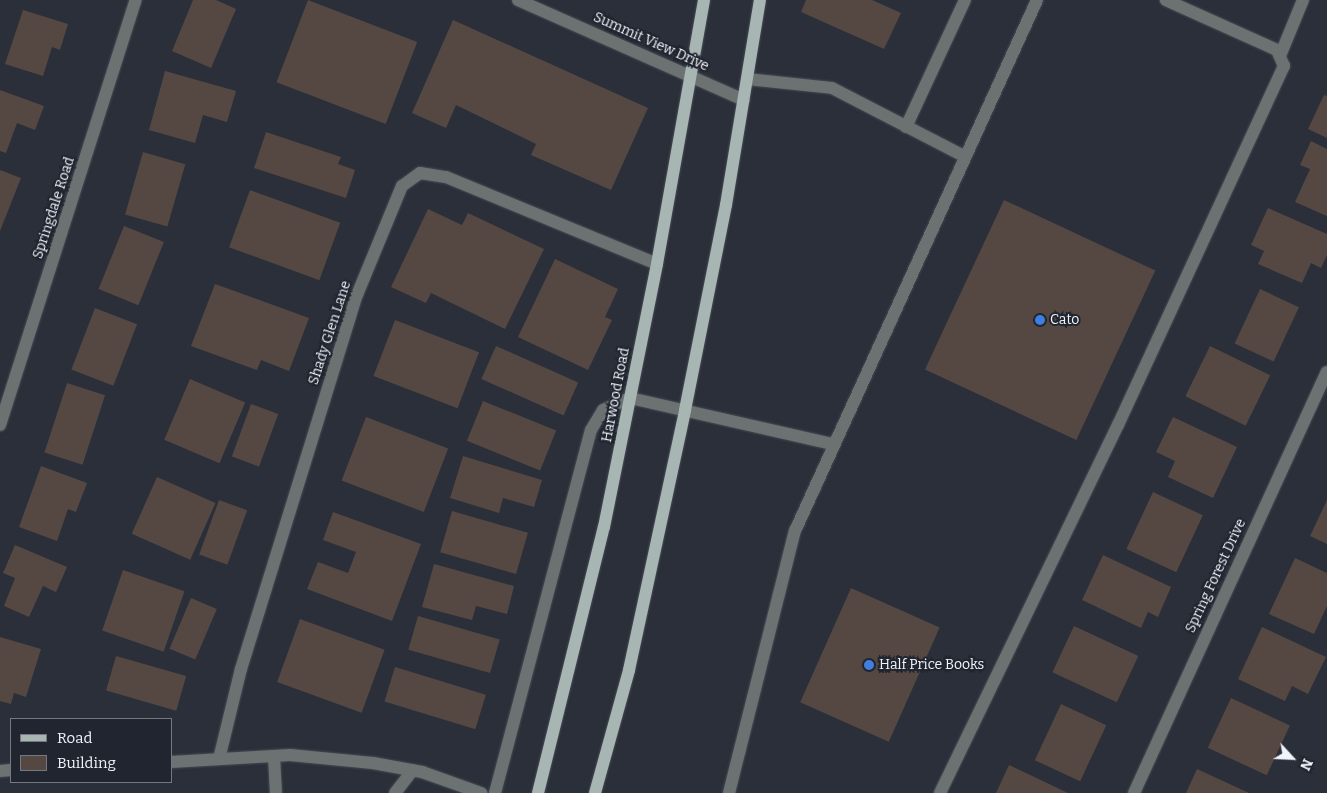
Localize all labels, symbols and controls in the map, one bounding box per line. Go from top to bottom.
street label: Summit View Drive [591,9,711,75]
street label: Springdale Road [30,155,78,261]
street label: Shady Glen Lane [305,279,355,387]
place label: Cato [1050,312,1079,328]
marker: Cato [1034,314,1046,326]
street label: Harwood Road [599,346,633,444]
street label: Spring Forest Drive [1182,516,1250,636]
place label: Half Price Books [879,657,984,673]
marker: Half Price Books [863,659,875,671]
legend [10,718,172,783]
text: Road [57,729,92,747]
north arrow [1267,733,1317,783]
text: Building [57,754,116,772]
text: N [1296,756,1316,773]

